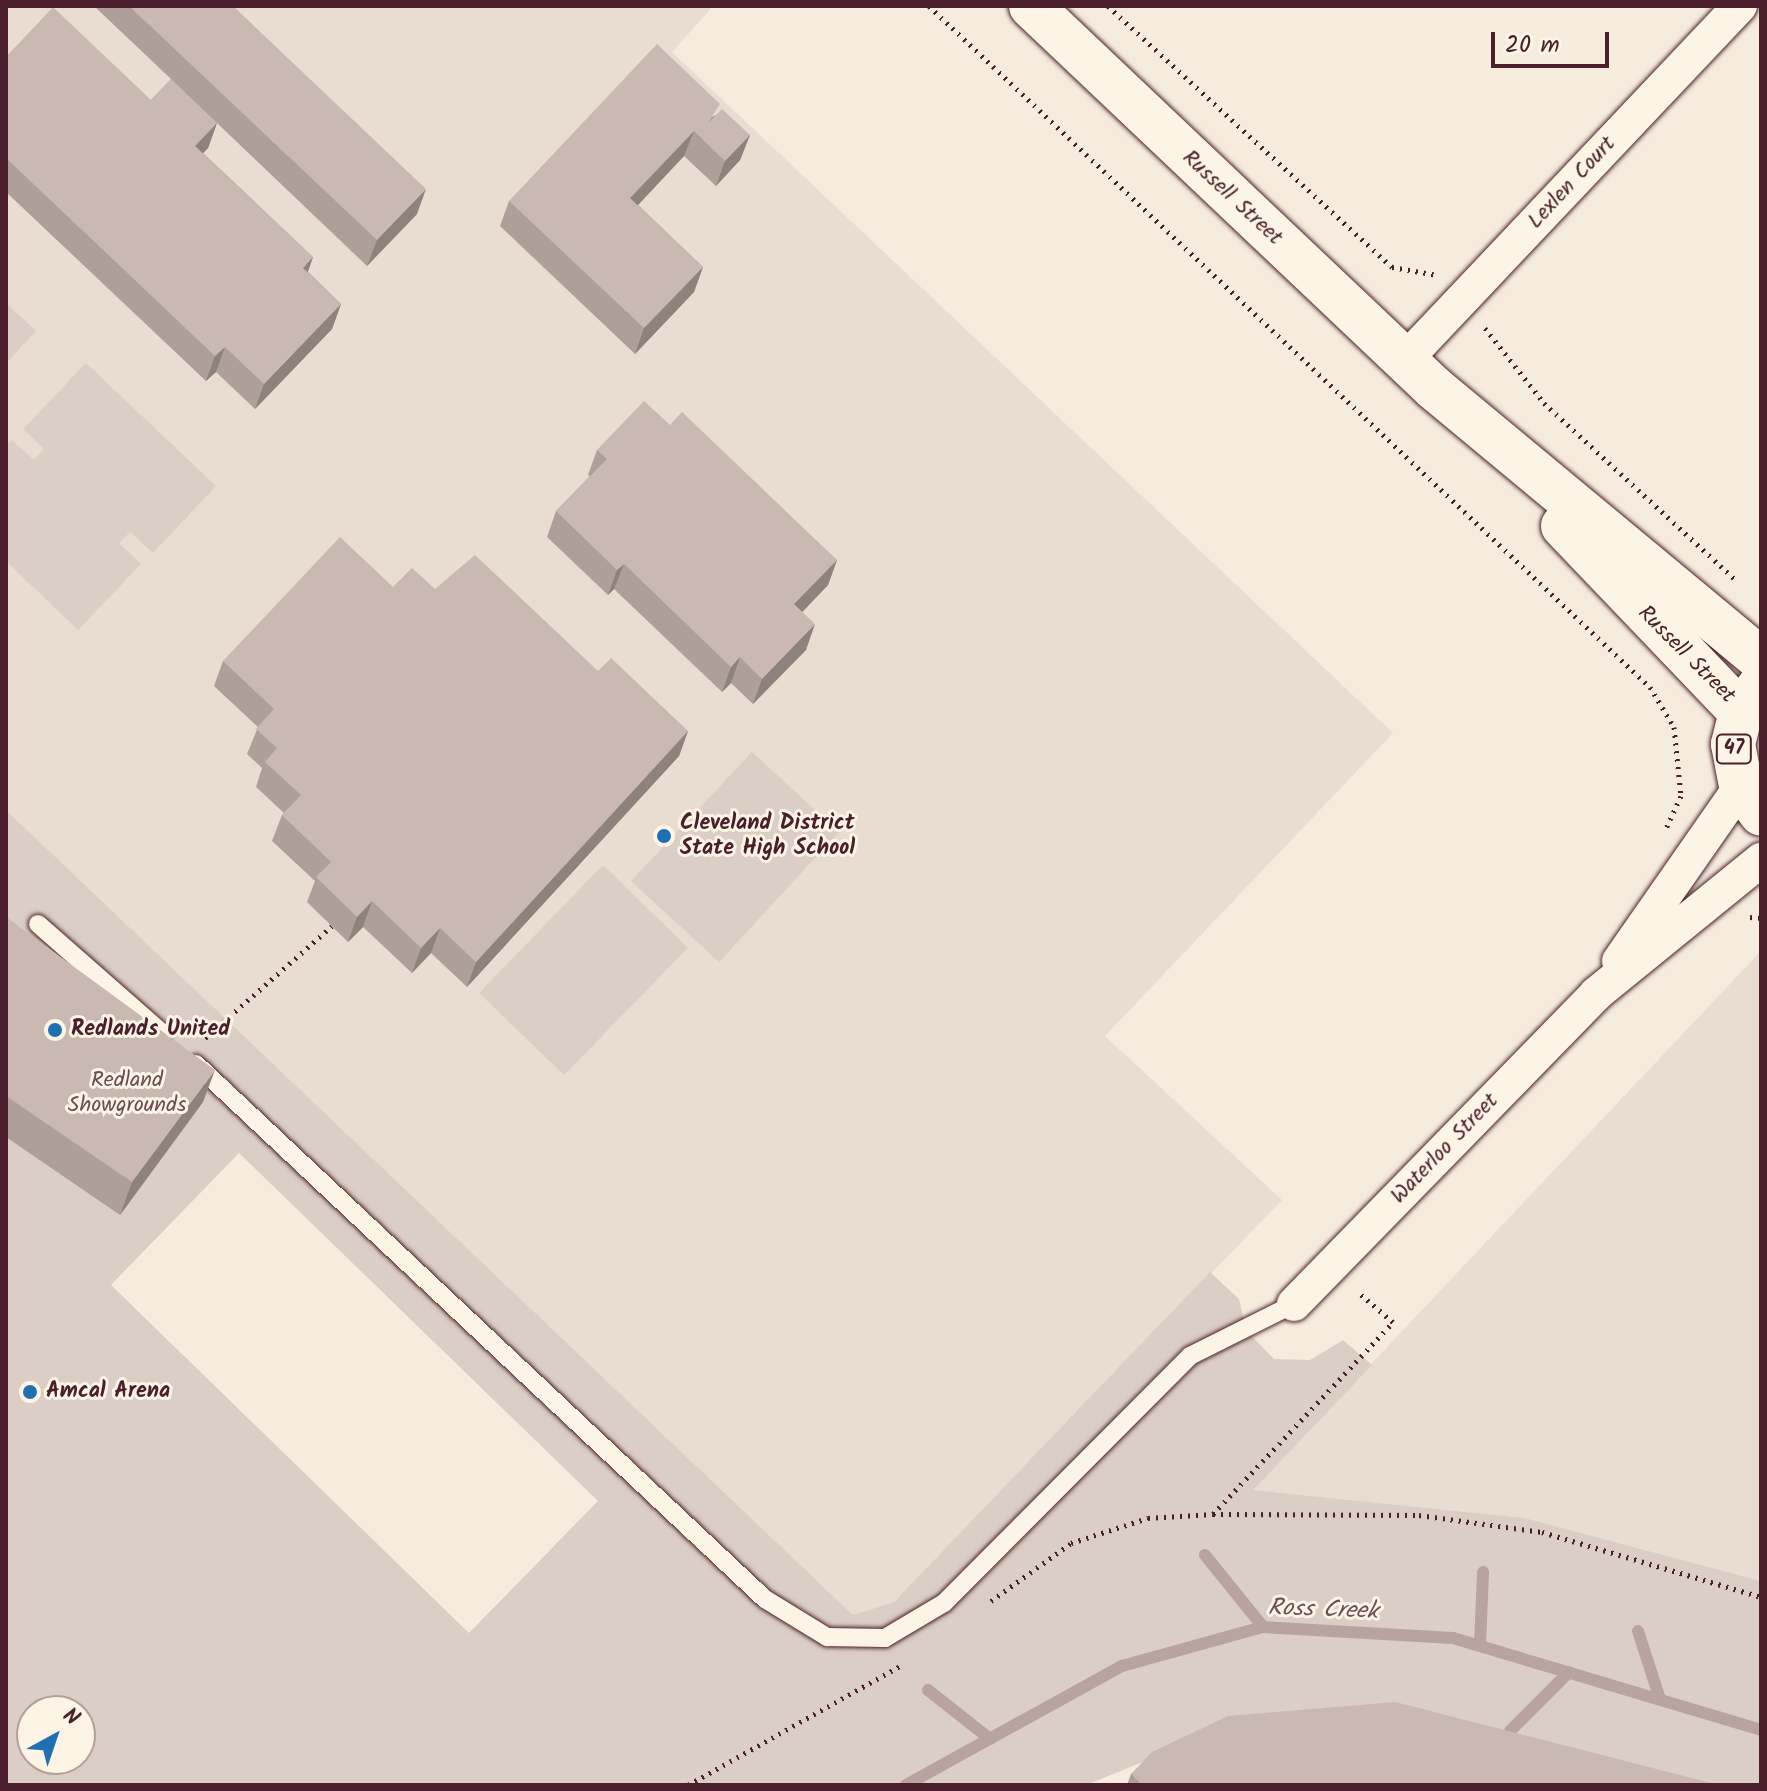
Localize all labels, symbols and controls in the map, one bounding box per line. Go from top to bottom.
scale bar [1495,16,1613,66]
text: 20 m [1505,26,1560,65]
street label: Lexlen Court [1523,131,1621,235]
street label: Russell Street [1176,145,1288,251]
street label: Russell Street [1632,601,1740,709]
road number: 47 [1714,733,1754,765]
place label: Cleveland District State High School [680,810,855,862]
marker: Cleveland District State High School [655,827,673,845]
place label: Redlands United [71,1017,230,1043]
marker: Redlands United [46,1021,64,1039]
park label: Redland Showgrounds [68,1067,186,1118]
street label: Waterloo Street [1386,1088,1504,1210]
place label: Amcal Arena [46,1379,170,1405]
marker: Amcal Arena [21,1383,39,1401]
water label: Ross Creek [1267,1594,1379,1626]
north arrow [16,1695,96,1775]
text: N [54,1700,87,1736]

